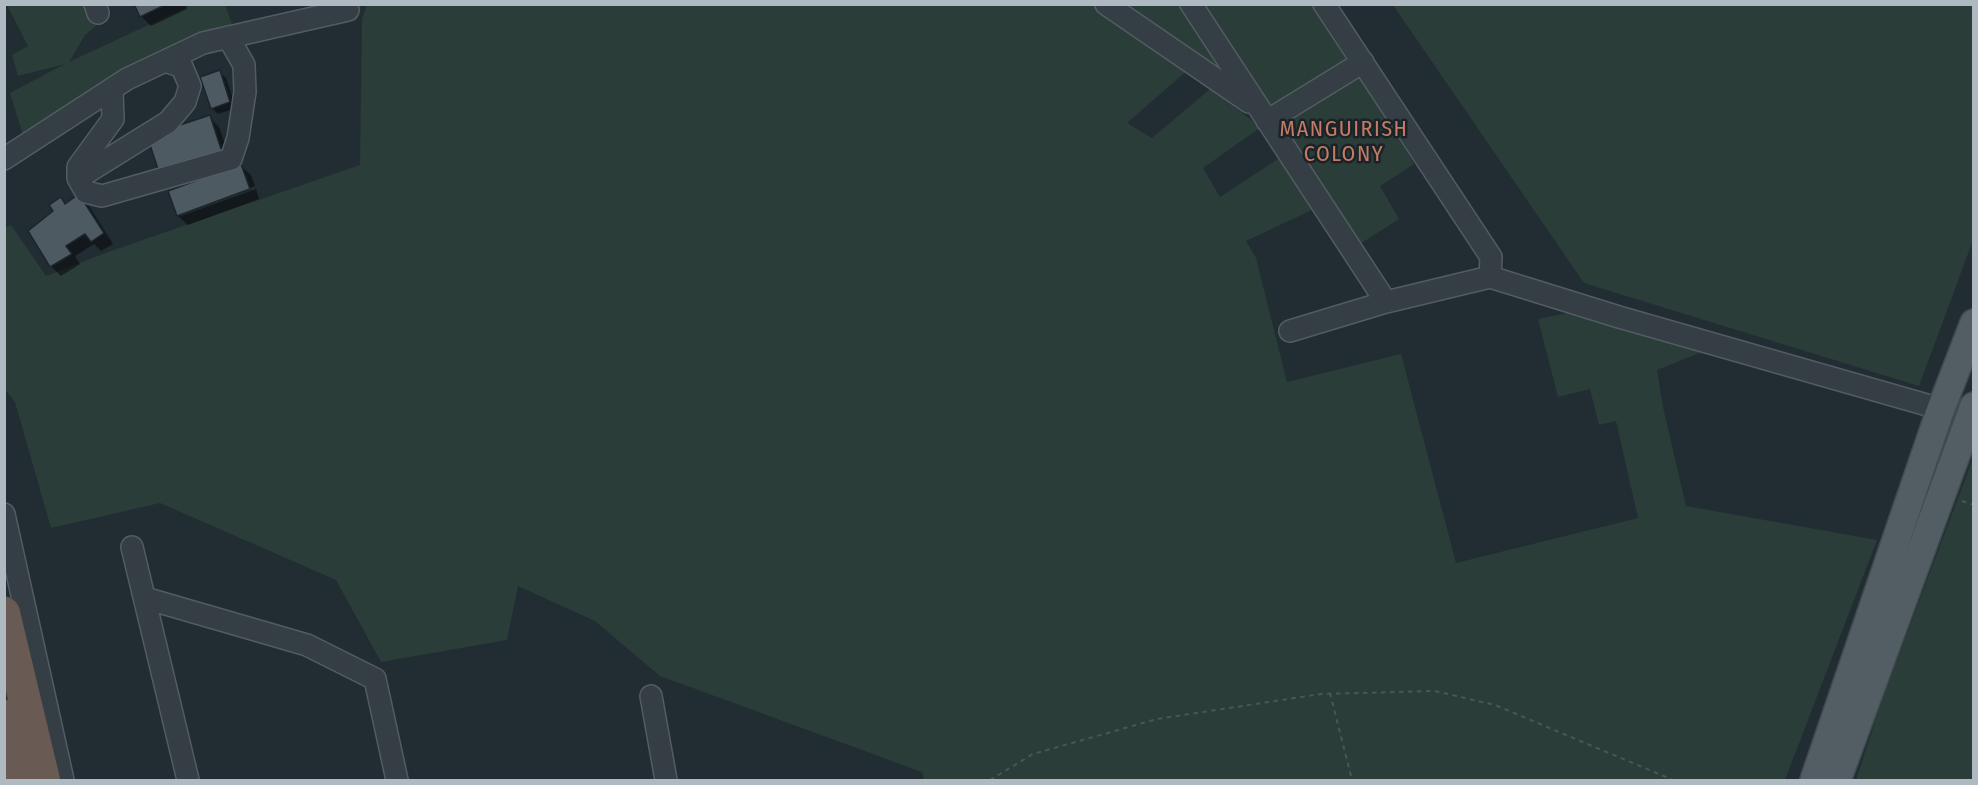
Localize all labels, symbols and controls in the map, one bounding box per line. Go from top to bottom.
district label: MANGUIRISH COLONY [1280,117,1408,168]

